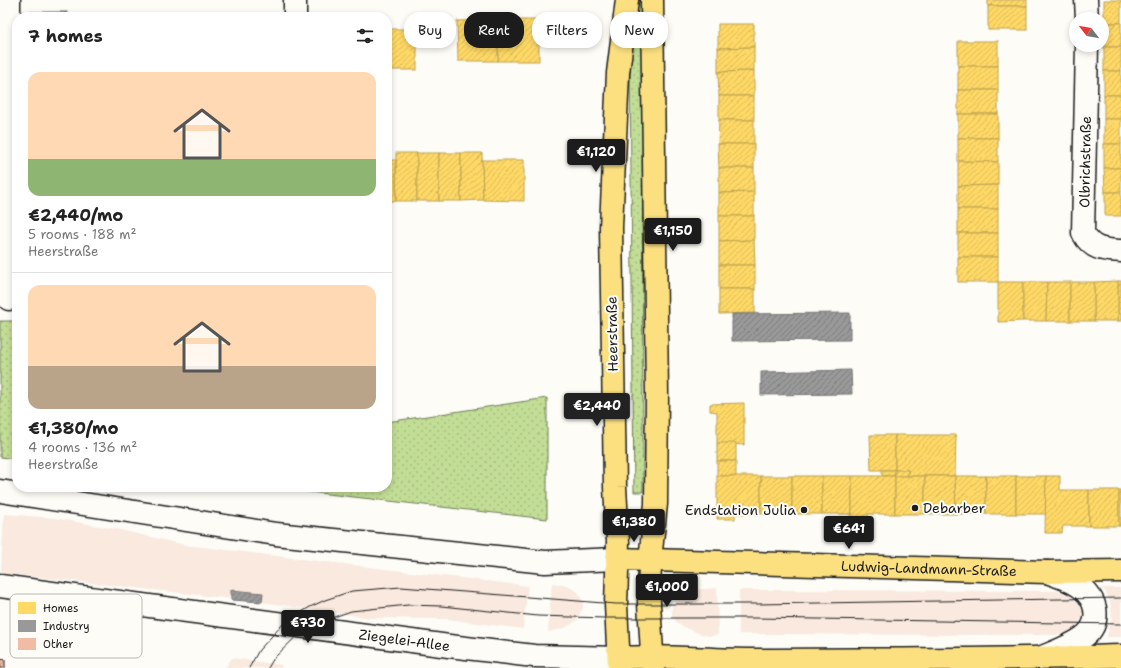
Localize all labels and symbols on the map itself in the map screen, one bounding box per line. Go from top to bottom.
north arrow [1069,12,1109,52]
street label: Olbrichstraße [1075,116,1095,208]
pin: €1,120 [563,139,629,173]
pin: €1,150 [640,218,706,252]
street label: Heerstraße [602,296,622,372]
pin: €2,440 [564,393,630,427]
place label: Debarber [923,499,986,517]
place label: Endstation Julia [685,501,796,519]
marker: Debarber [910,503,920,513]
marker: Endstation Julia [799,505,809,515]
pin: €1,380 [601,509,667,543]
pin: €641 [825,516,873,550]
street label: Ludwig-Landmann-Straße [841,557,1017,580]
pin: €1,000 [634,574,700,608]
legend [10,594,142,658]
text: Homes [43,601,79,616]
pin: €730 [284,610,332,644]
text: Industry [43,619,90,634]
street label: Ziegelei-Allee [358,625,451,655]
text: Other [43,637,74,652]

